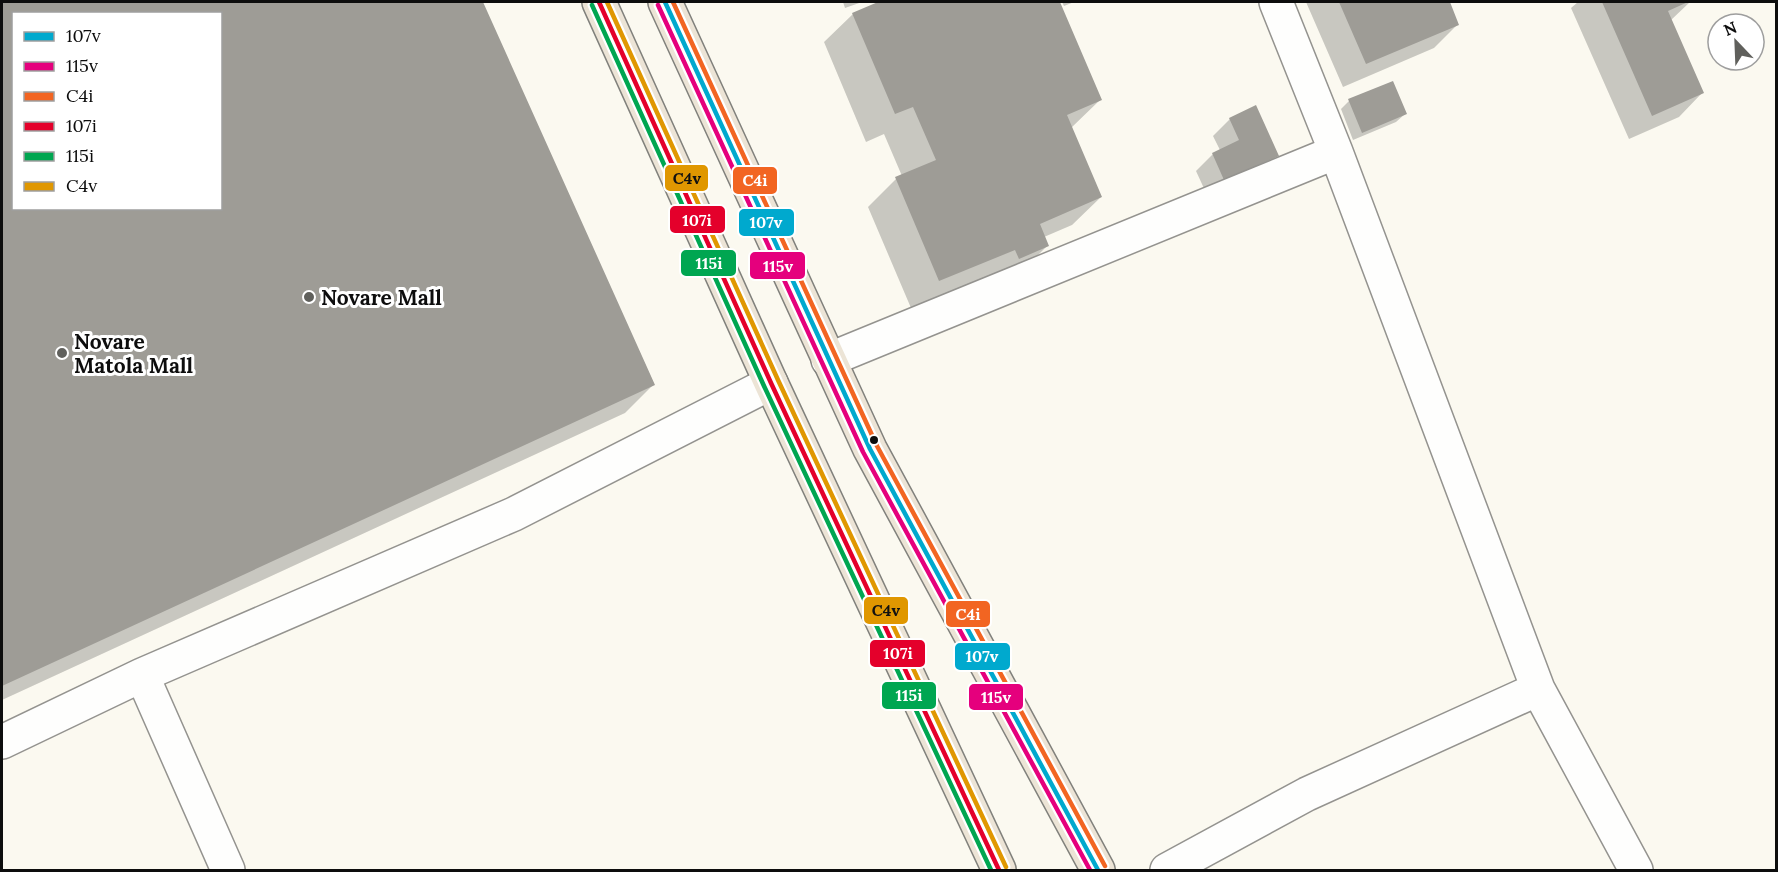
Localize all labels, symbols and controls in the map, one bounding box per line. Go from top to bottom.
legend [12,12,222,210]
north arrow [1706,12,1766,72]
text: N [1721,17,1740,40]
text: 107v [66,24,102,47]
text: 115v [66,54,99,77]
text: C4i [66,84,93,107]
text: 107i [66,114,97,137]
text: 115i [66,144,94,167]
line badge: C4v [664,164,709,192]
line badge: C4i [732,166,778,195]
text: C4v [673,168,702,188]
text: C4i [743,170,768,190]
text: C4v [66,174,98,197]
line badge: 107i [669,205,726,234]
line badge: 107v [738,208,795,237]
text: 107i [682,210,712,230]
text: 107v [750,212,783,232]
line badge: 115i [680,249,737,277]
line badge: 115v [749,251,806,280]
text: 115i [696,253,722,273]
text: 115v [763,256,794,276]
place label: Novare Mall [321,284,442,311]
marker: Novare Mall [302,290,316,304]
place label: Novare Matola Mall [74,328,194,379]
marker: Novare Matola Mall [55,346,69,360]
unlabelled marker [868,434,880,446]
line badge: C4v [863,596,909,625]
text: C4v [872,600,901,620]
line badge: C4i [945,600,991,628]
text: C4i [956,604,981,624]
line badge: 107i [869,639,926,668]
line badge: 107v [954,642,1011,671]
text: 107i [883,643,913,663]
text: 107v [966,646,999,666]
line badge: 115i [881,681,937,710]
line badge: 115v [968,683,1024,711]
text: 115i [896,685,922,705]
text: 115v [981,687,1012,707]

